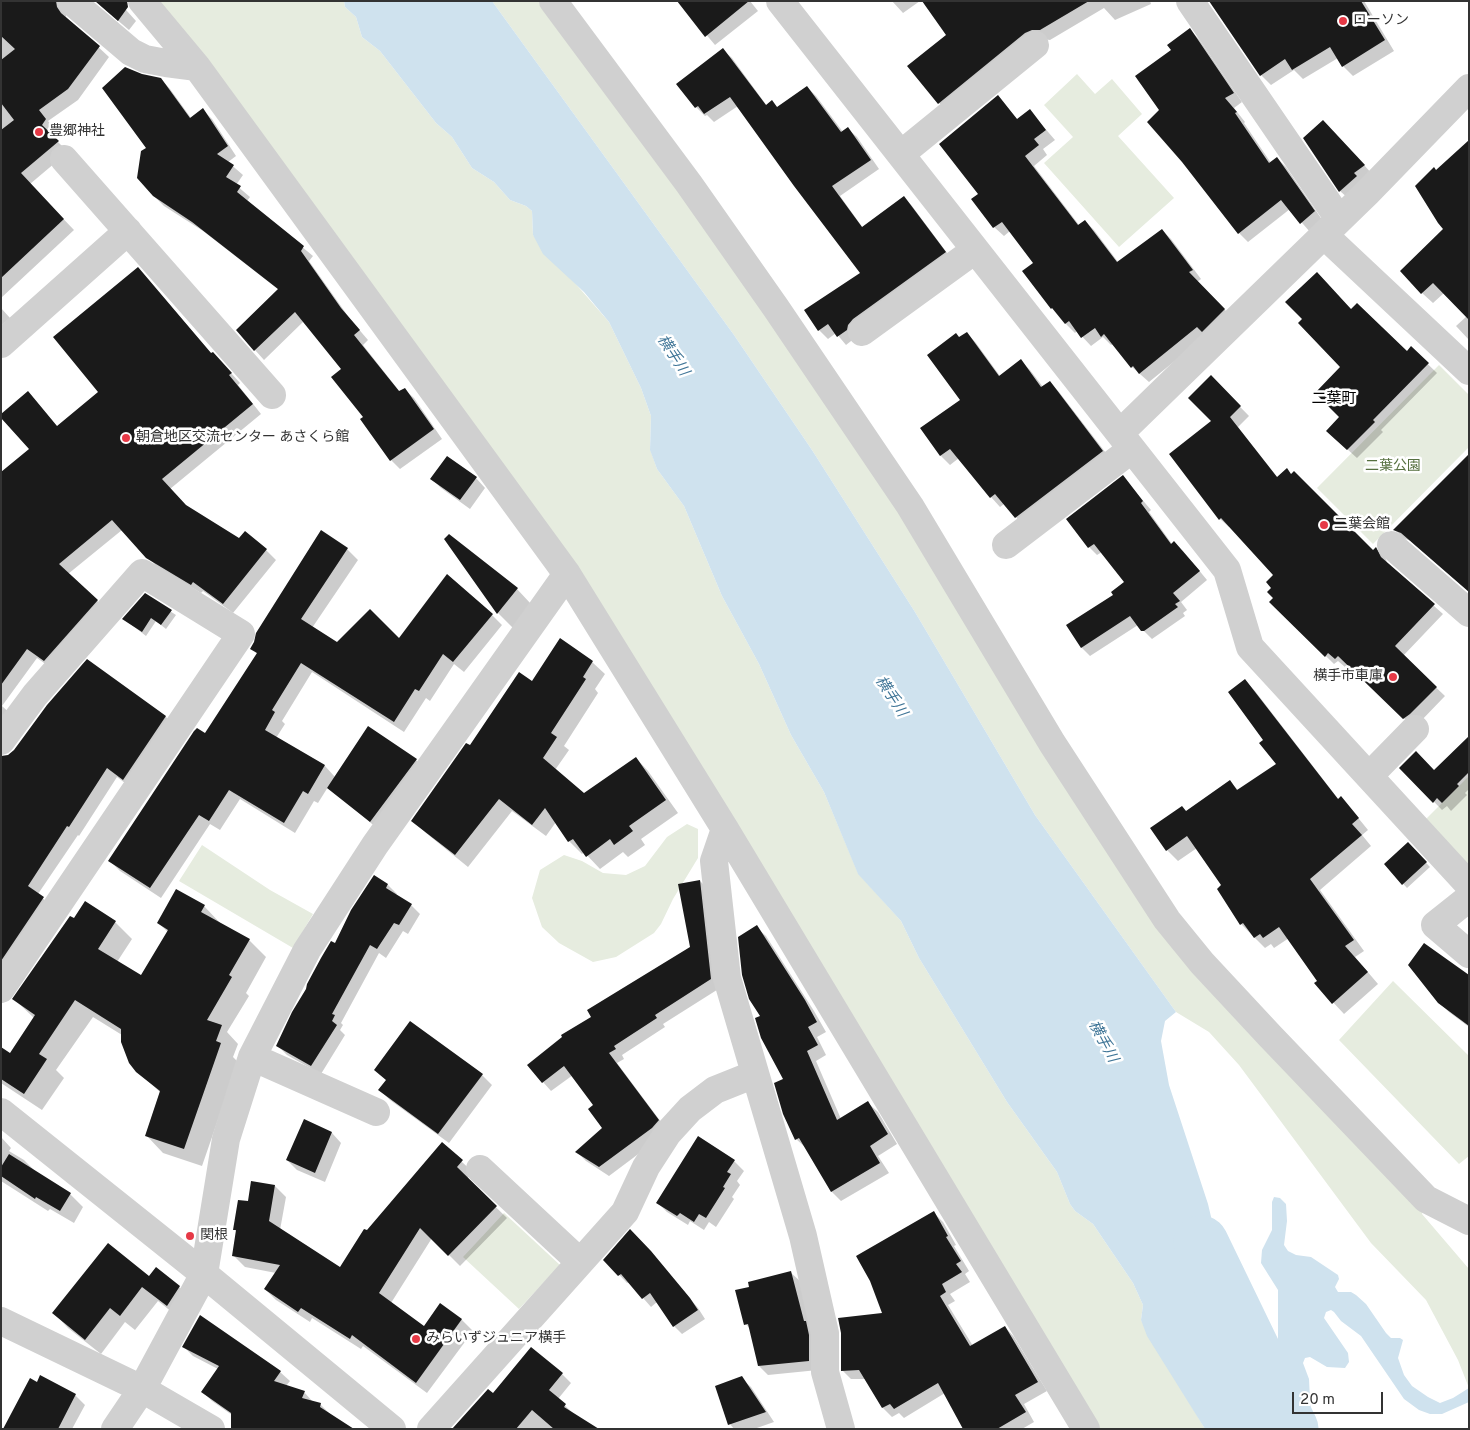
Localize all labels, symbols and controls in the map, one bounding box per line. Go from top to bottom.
place label: ローソン [1353,13,1409,29]
marker: ローソン [1337,15,1349,27]
place label: 豊郷神社 [49,124,105,140]
marker: 豊郷神社 [33,126,45,138]
water label: 横手川 [652,332,692,380]
district label: 二葉町 [1312,391,1356,409]
place label: 朝倉地区交流センター あさくら館 [136,430,349,446]
marker: 朝倉地区交流センター あさくら館 [120,432,132,444]
park label: 二葉公園 [1365,459,1421,475]
place label: 二葉会館 [1334,517,1390,533]
marker: 二葉会館 [1318,519,1330,531]
place label: 横手市車庫 [1313,669,1383,685]
marker: 横手市車庫 [1387,671,1399,683]
water label: 横手川 [870,673,910,721]
water label: 横手川 [1083,1018,1121,1066]
place label: 関根 [200,1228,228,1244]
marker: 関根 [184,1230,196,1242]
place label: みらいずジュニア横手 [426,1331,566,1347]
marker: みらいずジュニア横手 [410,1333,422,1345]
scale bar [1295,1382,1386,1414]
text: 20 m [1300,1391,1335,1410]

